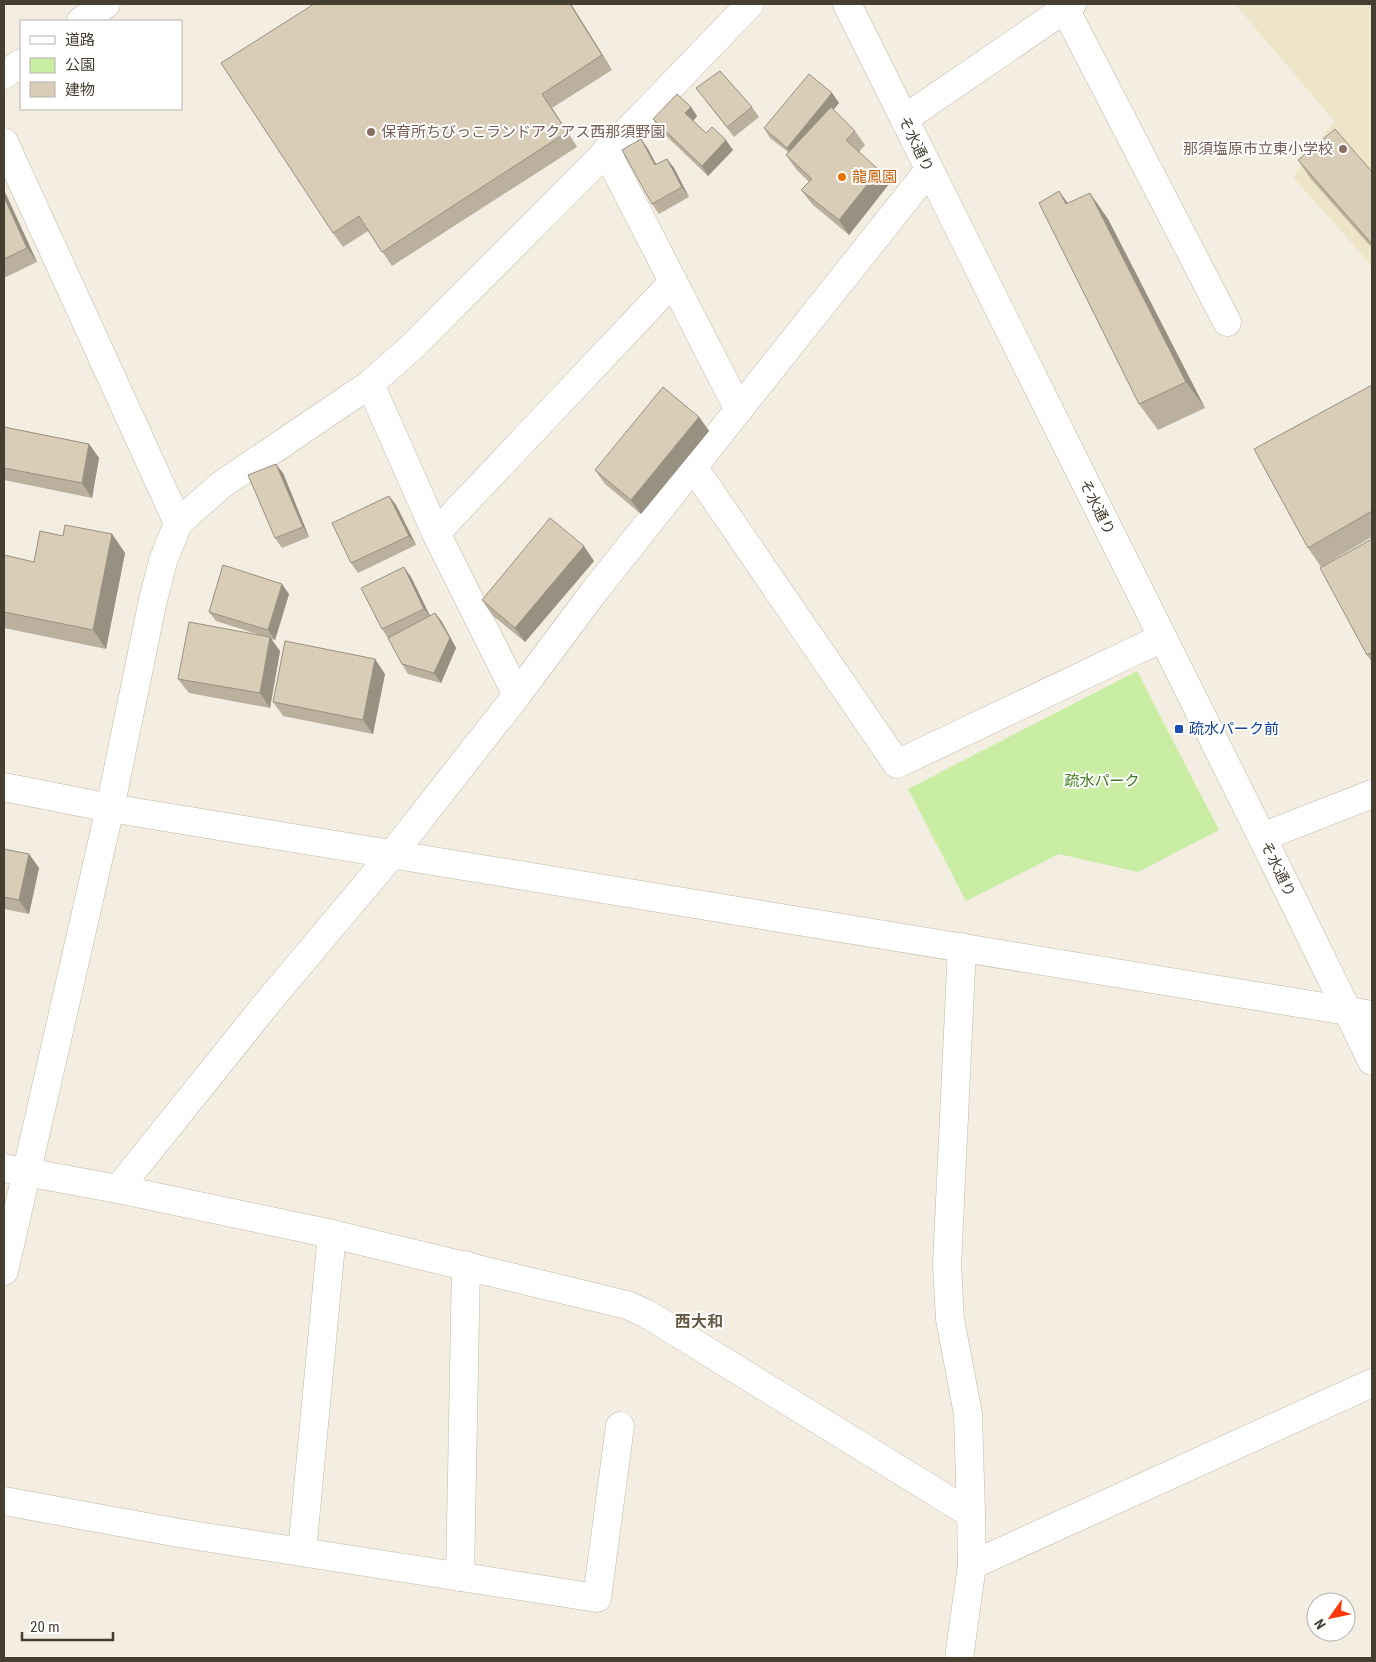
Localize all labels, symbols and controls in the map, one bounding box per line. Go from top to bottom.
legend [20,20,182,110]
text: 道路 [65,31,95,49]
text: 公園 [65,56,95,74]
text: 建物 [65,81,95,99]
street label: そ水通り [895,113,937,175]
place label: 保育所ちびっこランドアクアス西那須野園 [381,123,665,141]
marker: 保育所ちびっこランドアクアス西那須野園 [365,126,377,138]
place label: 那須塩原市立東小学校 [1183,140,1333,158]
marker: 那須塩原市立東小学校 [1337,143,1349,155]
place label: 龍鳳園 [852,168,897,186]
marker: 龍鳳園 [836,171,848,183]
street label: そ水通り [1075,476,1119,538]
place label: 疏水パーク前 [1189,720,1279,738]
marker: 疏水パーク前 [1173,723,1185,735]
park label: 疏水パーク [1064,772,1140,790]
street label: そ水通り [1257,838,1299,900]
district label: 西大和 [675,1312,723,1331]
north arrow [1306,1592,1356,1642]
scale bar [22,1610,114,1642]
text: N [1311,1616,1329,1632]
text: 20 m [30,1618,60,1636]

